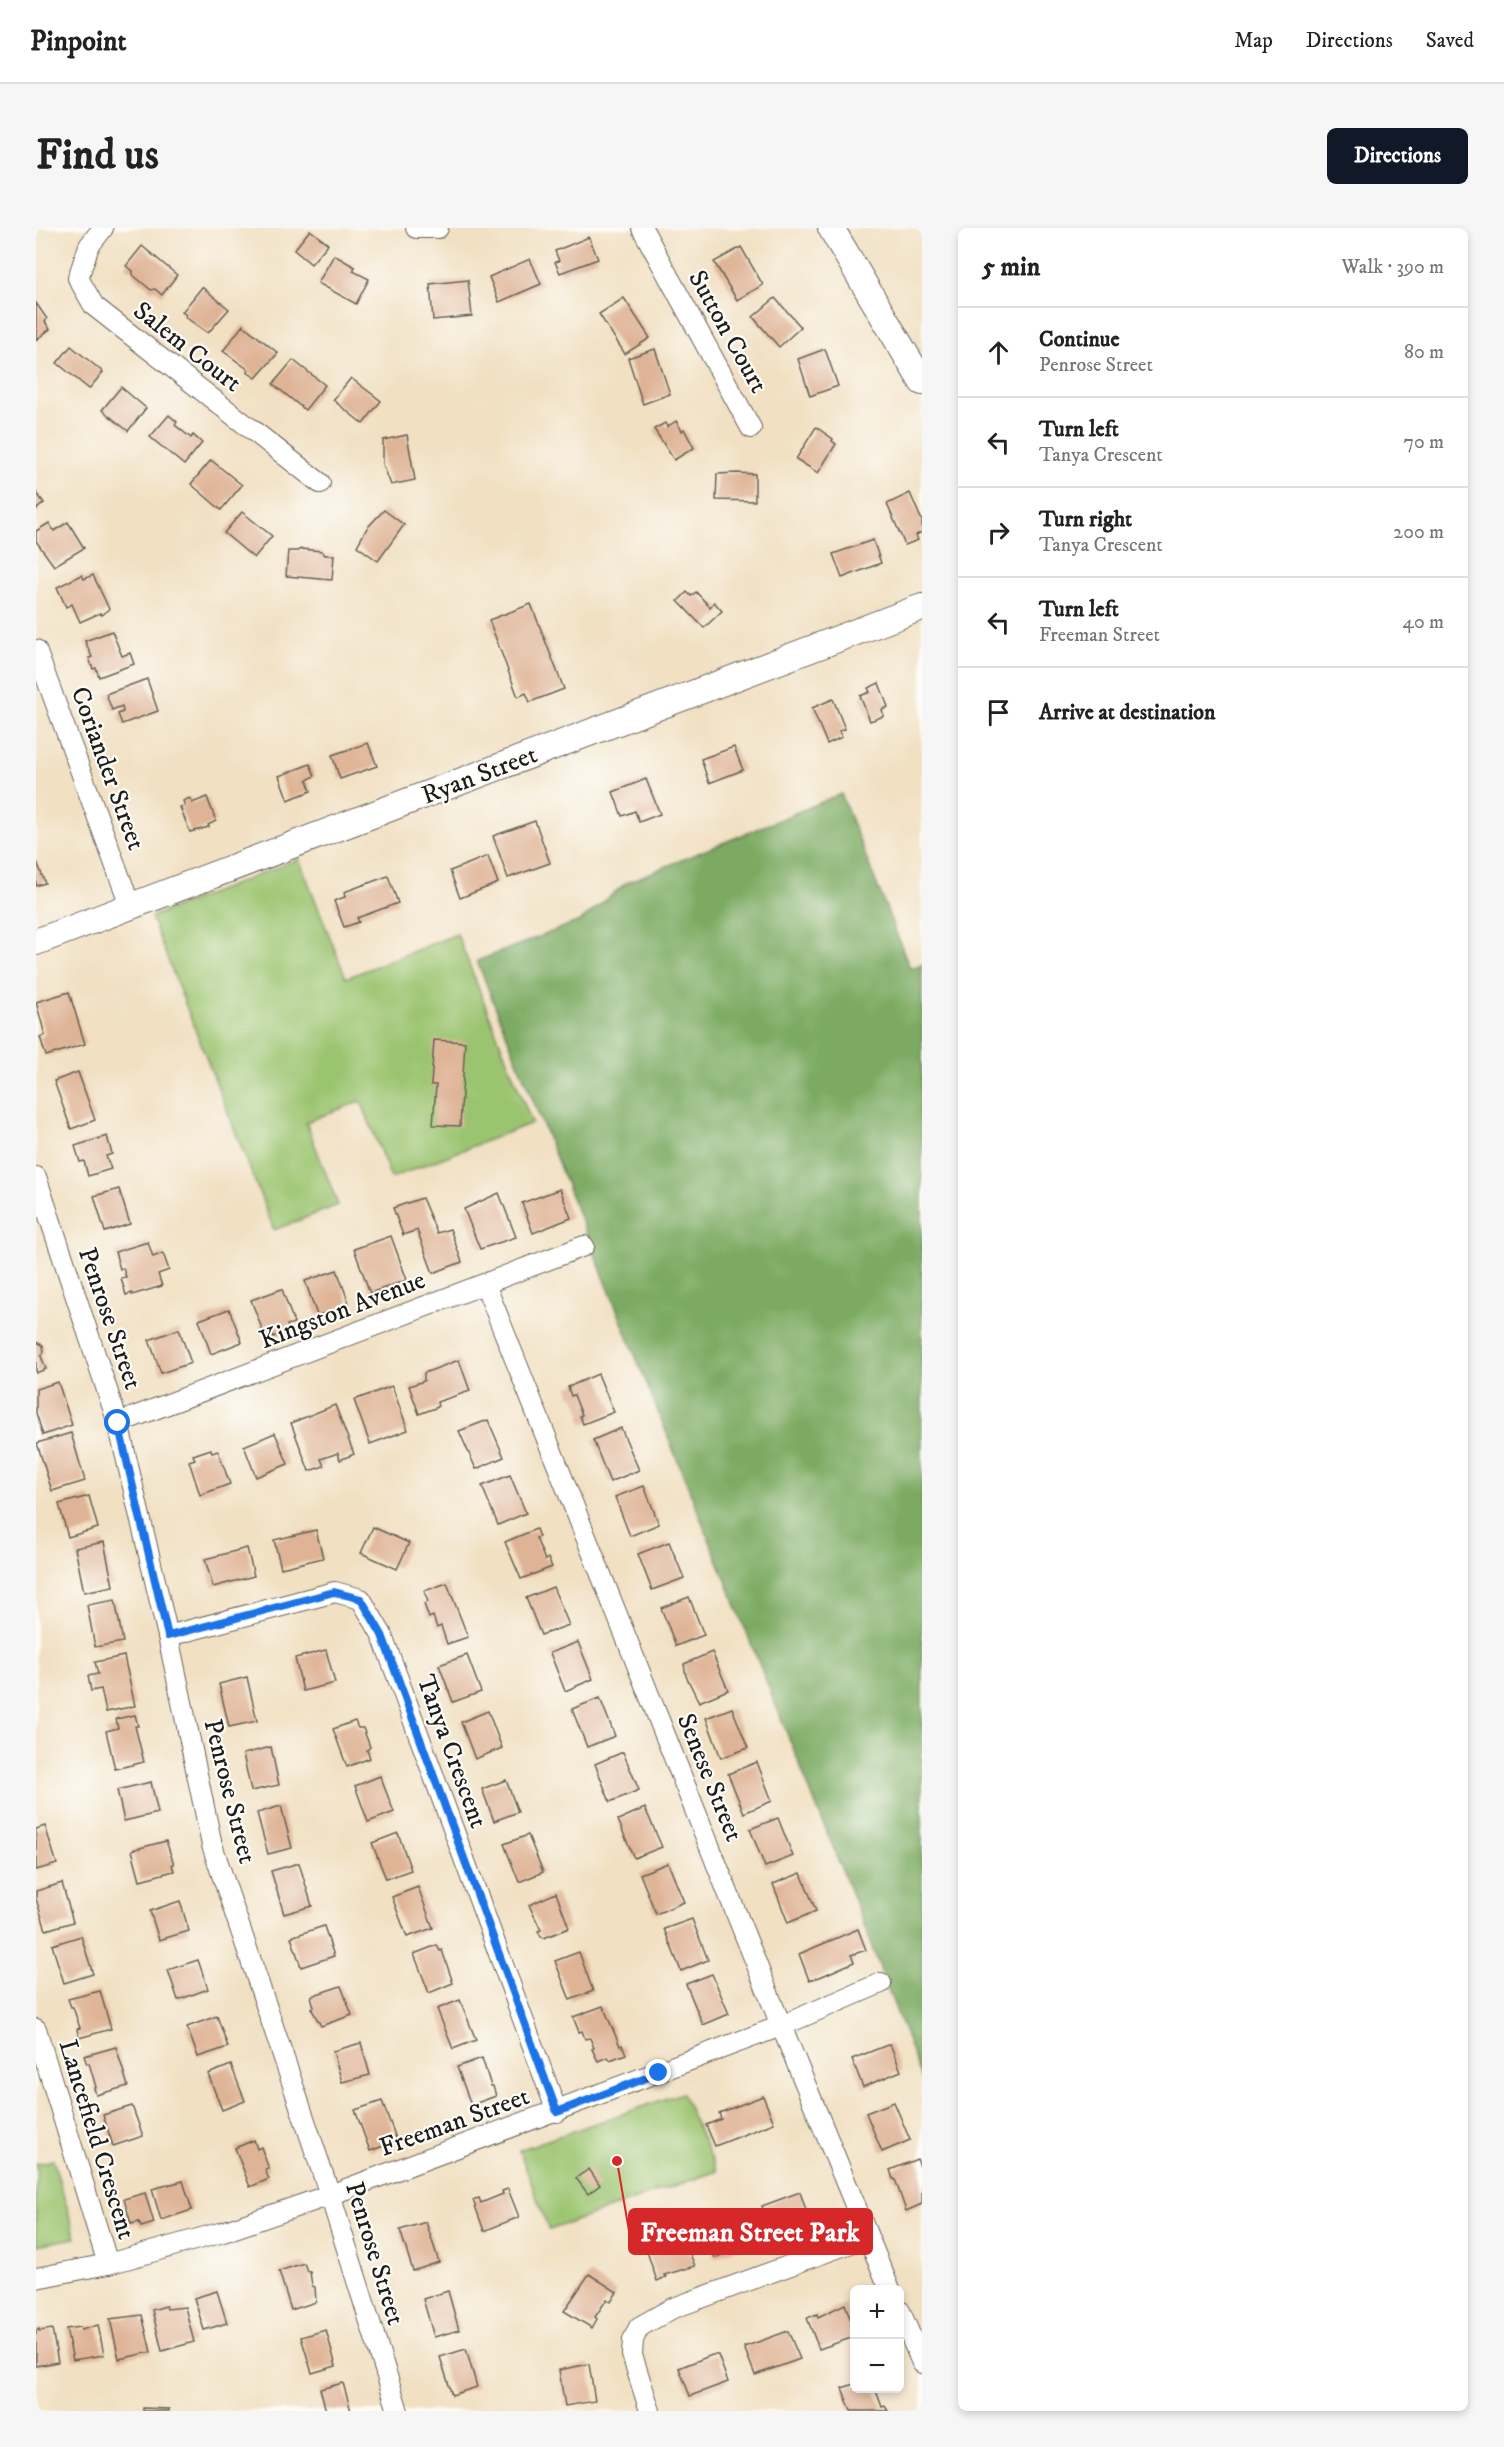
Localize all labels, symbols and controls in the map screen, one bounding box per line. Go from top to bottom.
text: Pinpoint [30,24,126,59]
text: Map [1234,28,1273,54]
text: Directions [1306,28,1393,54]
text: Saved [1426,28,1474,54]
button: Directions [1327,128,1468,184]
text: Find us [36,130,159,182]
text: 5 min [982,251,1040,284]
text: Walk · 390 m [1342,255,1444,280]
street label: Sutton Court [680,265,775,399]
street label: Salem Court [126,295,248,400]
text: Continue [1039,326,1120,353]
icon: ahead [982,336,1015,369]
text: 80 m [1404,340,1444,365]
text: Penrose Street [1039,353,1153,378]
text: Turn left [1039,416,1119,443]
icon: left [982,426,1015,459]
text: 70 m [1403,430,1444,455]
text: Tanya Crescent [1039,443,1163,468]
text: Turn right [1039,506,1132,533]
icon: right [982,516,1015,549]
text: 200 m [1393,520,1444,545]
text: Tanya Crescent [1039,533,1163,558]
text: Turn left [1039,596,1119,623]
icon: left [982,606,1015,639]
text: 40 m [1402,610,1444,635]
text: Freeman Street [1039,623,1160,648]
street label: Coriander Street [63,682,152,855]
icon: arrive [982,696,1015,729]
text: Arrive at destination [1039,699,1216,726]
street label: Ryan Street [417,738,542,812]
street label: Penrose Street [70,1243,149,1394]
street label: Kingston Avenue [255,1264,430,1357]
route start [104,1409,130,1435]
street label: Tanya Crescent [409,1670,495,1833]
street label: Senese Street [669,1709,750,1846]
street label: Penrose Street [196,1716,263,1867]
street label: Lancefield Crescent [51,2036,143,2243]
route end [645,2059,671,2085]
street label: Freeman Street [375,2080,534,2165]
street label: Penrose Street [337,2178,412,2329]
callout: Freeman Street Park [629,2209,872,2254]
text: Freeman Street Park [640,2216,860,2250]
map controls [850,2285,904,2393]
button: + [850,2285,904,2339]
button: − [850,2339,904,2393]

